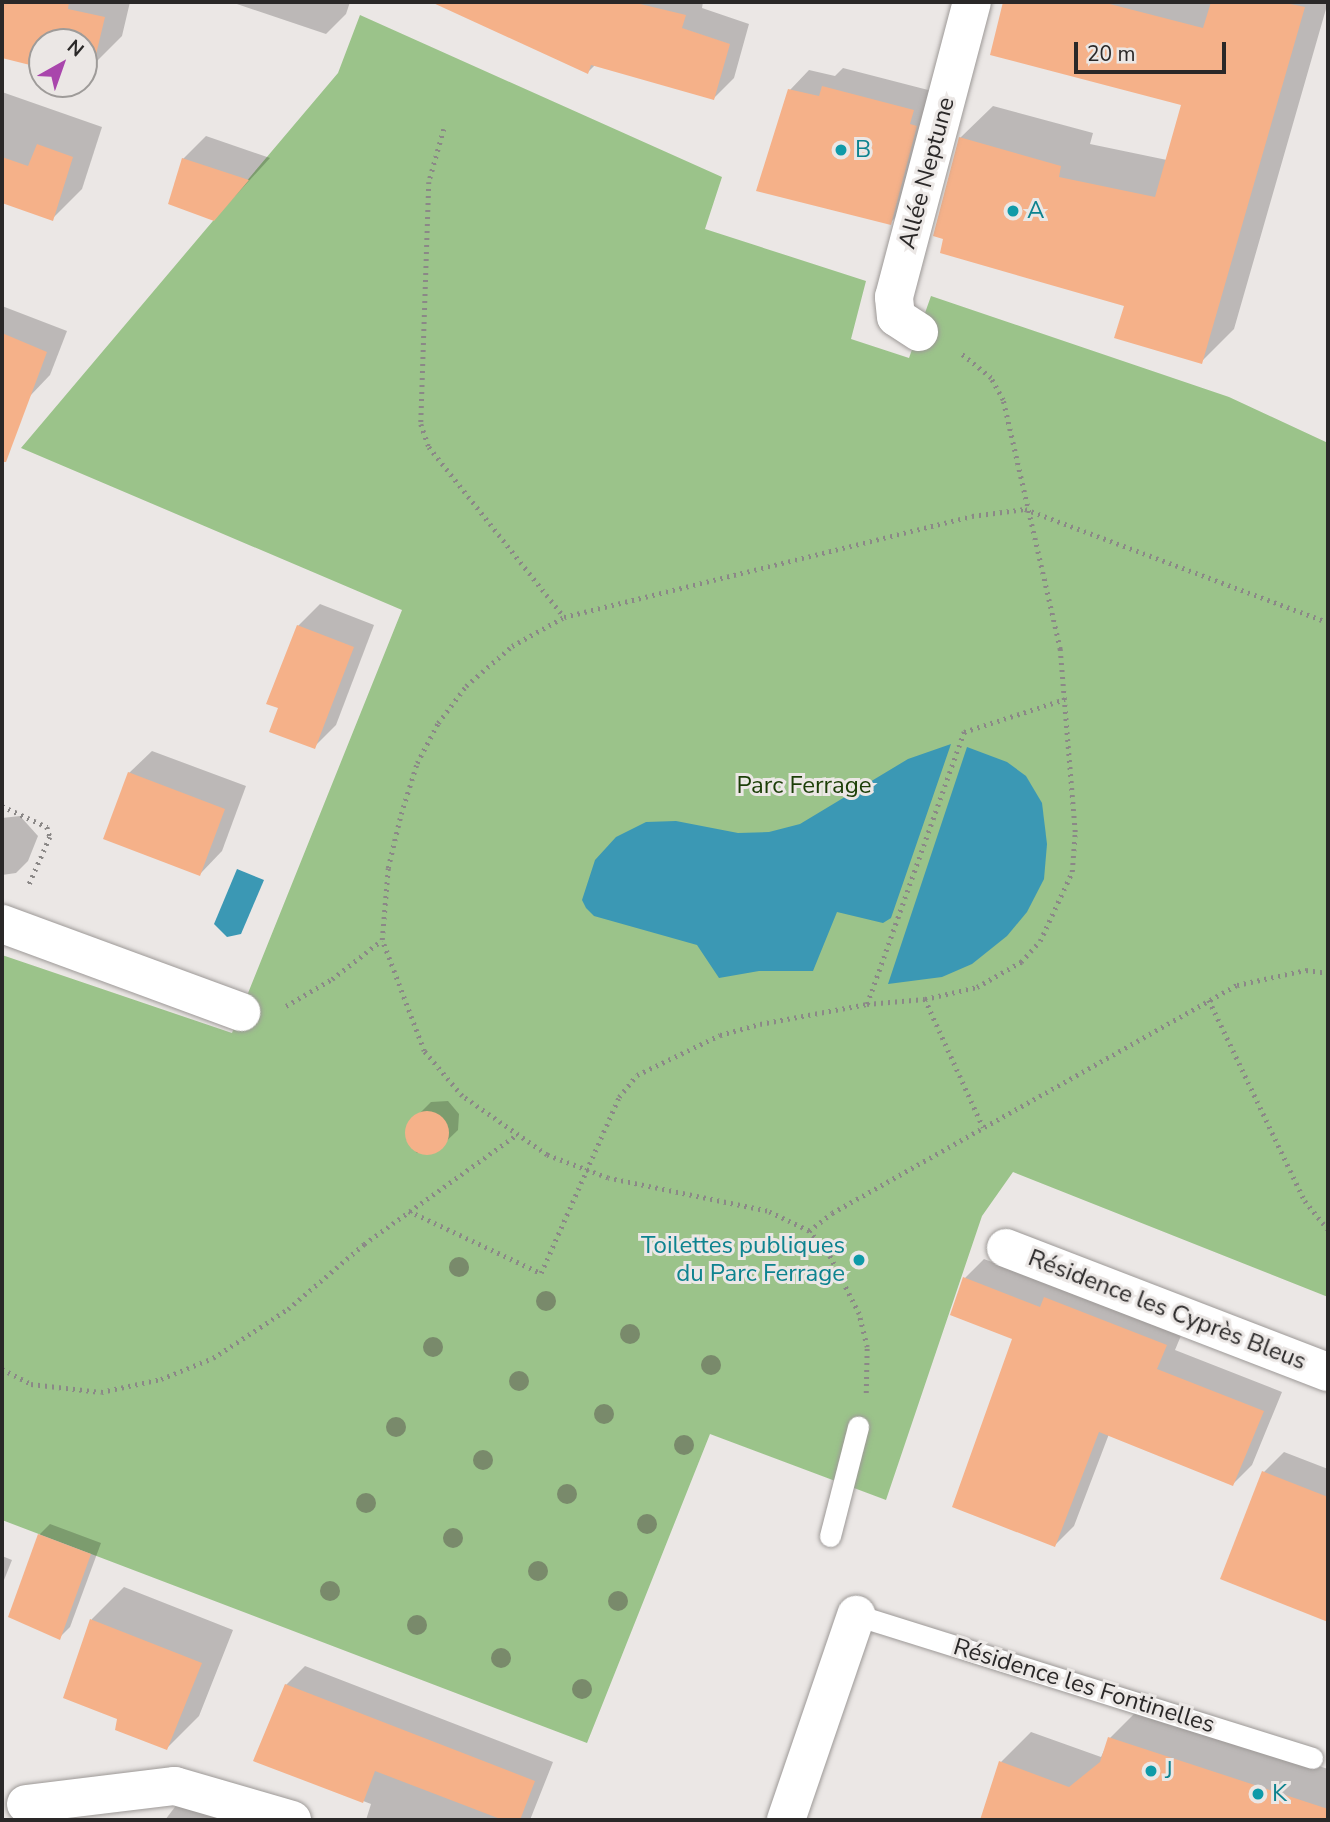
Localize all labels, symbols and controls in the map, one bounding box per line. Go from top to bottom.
north arrow [28,28,98,98]
scale bar [1078,28,1230,72]
text: N [61,34,89,63]
text: 20 m [1087,40,1136,68]
street label: Allée Neptune [893,94,961,252]
place label: B [855,136,871,164]
marker: B [833,142,849,158]
place label: A [1027,197,1044,225]
marker: A [1005,203,1021,219]
park label: Parc Ferrage [736,772,872,800]
place label: Toilettes publiques du Parc Ferrage [641,1232,845,1288]
street label: Résidence les Cyprès Bleus [1024,1244,1310,1376]
marker: Toilettes publiques du Parc Ferrage [851,1252,867,1268]
street label: Résidence les Fontinelles [950,1633,1218,1739]
place label: J [1165,1757,1173,1785]
marker: J [1143,1763,1159,1779]
place label: K [1272,1780,1287,1808]
marker: K [1250,1786,1266,1802]

